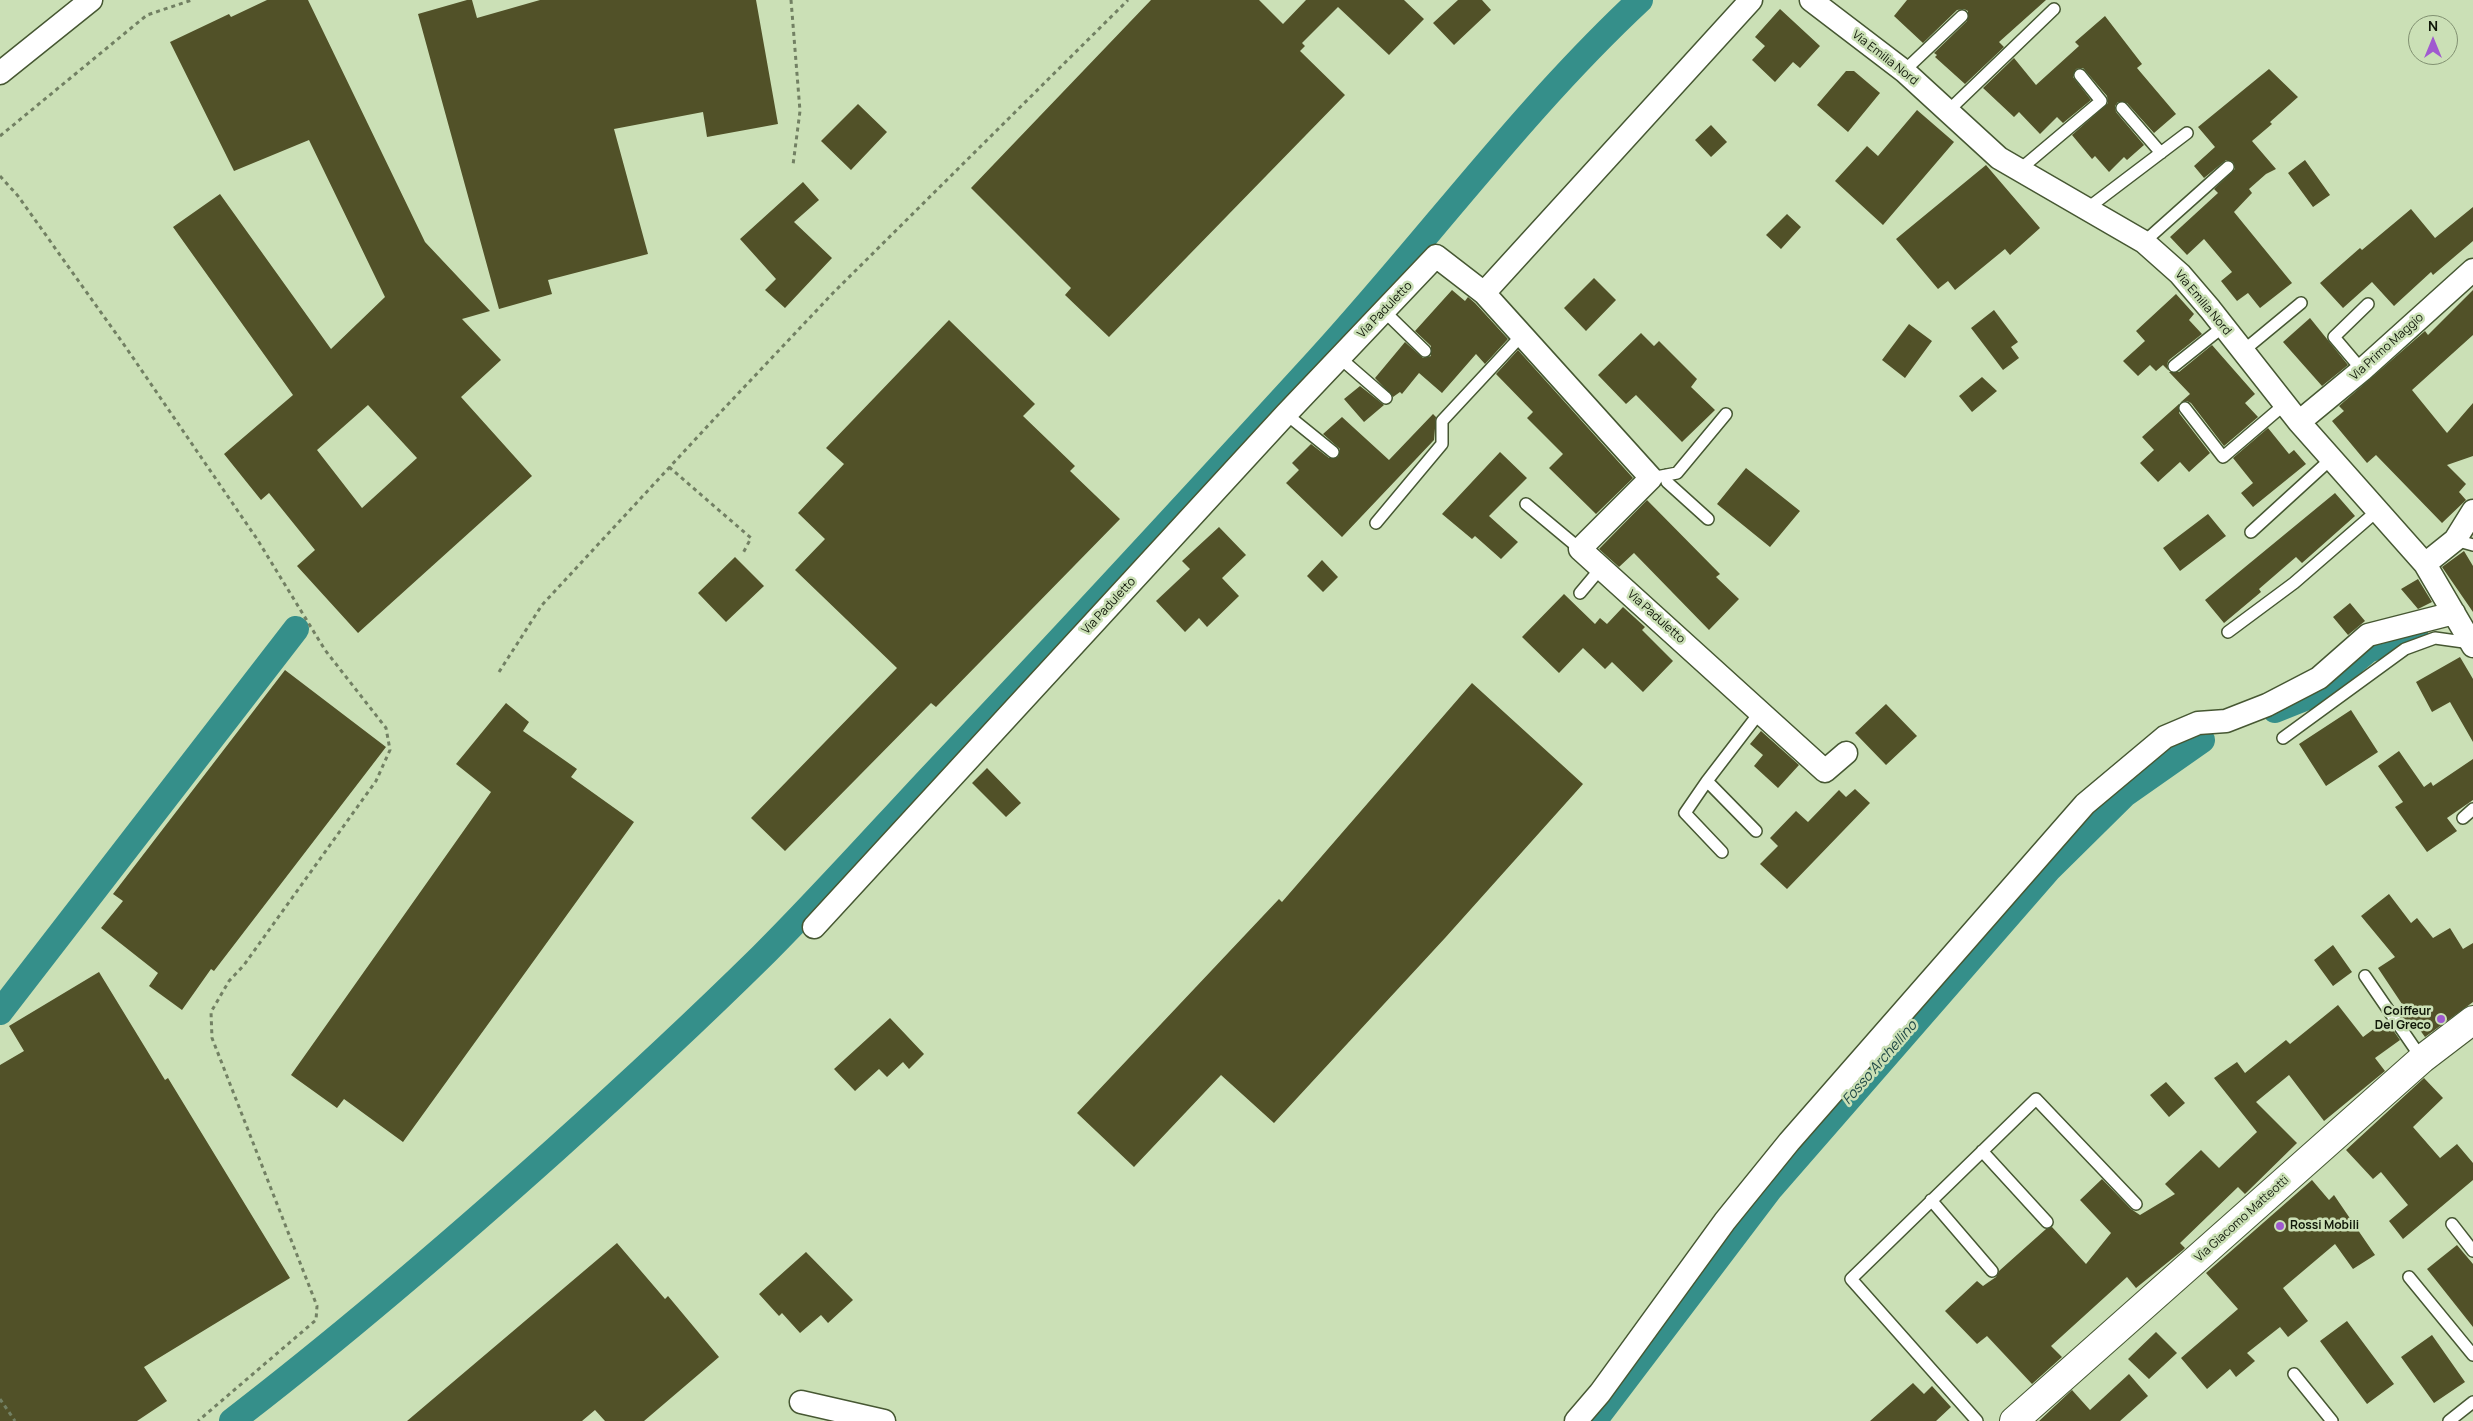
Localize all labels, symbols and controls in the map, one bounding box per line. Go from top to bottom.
north arrow [2408,15,2458,65]
text: N [2428,16,2438,35]
street label: Via Emilia Nord [1849,28,1921,88]
street label: Via Emilia Nord [2172,268,2234,338]
street label: Via Paduletto [1355,279,1415,341]
street label: Via Primo Maggio [2347,310,2427,384]
street label: Via Paduletto [1079,575,1139,637]
street label: Via Paduletto [1624,587,1688,647]
place label: Coiffeur Del Greco [2375,1005,2431,1033]
marker: Coiffeur Del Greco [2435,1013,2447,1025]
water label: Fosso Archellino [1839,1018,1921,1108]
street label: Via Giacomo Matteotti [2192,1173,2292,1265]
place label: Rossi Mobili [2290,1219,2359,1233]
marker: Rossi Mobili [2274,1220,2286,1232]

